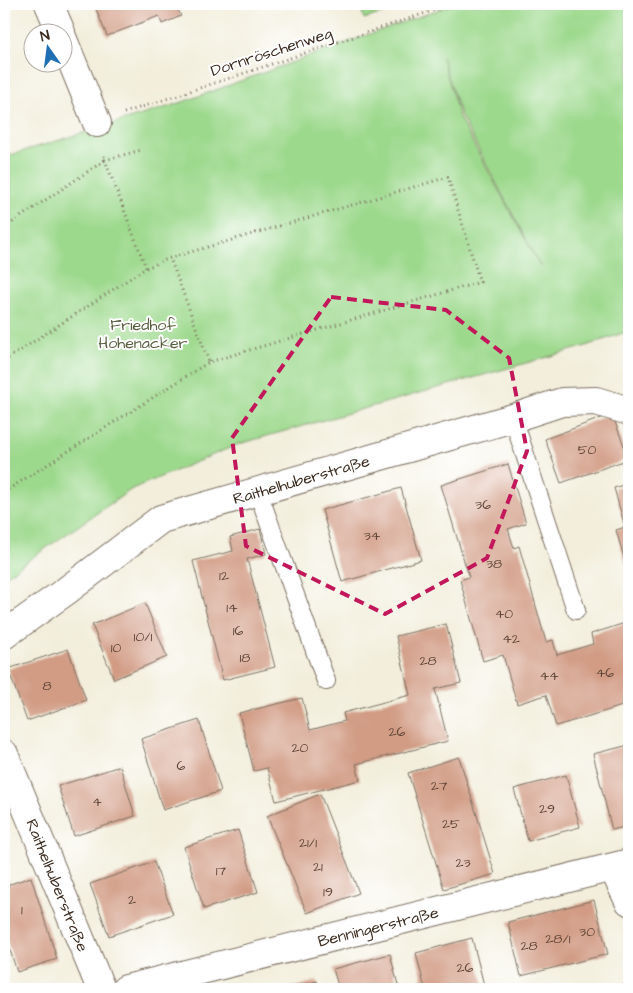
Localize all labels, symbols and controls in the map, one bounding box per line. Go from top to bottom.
north arrow [22,22,72,72]
street label: Dornröschenweg [208,22,335,83]
text: N [38,26,52,47]
park label: Friedhof Hohenacker [99,314,188,354]
house number: 50 [578,440,597,460]
street label: Raithelhuberstraße [230,450,373,510]
house number: 36 [475,495,491,515]
house number: 34 [364,526,381,546]
house number: 38 [486,554,502,574]
house number: 12 [219,566,229,586]
house number: 14 [226,598,238,618]
house number: 40 [495,604,513,624]
house number: 16 [233,621,244,641]
house number: 10/1 [134,627,153,647]
house number: 42 [502,629,520,649]
house number: 10 [111,638,121,658]
house number: 18 [240,648,250,668]
house number: 28 [419,651,437,671]
house number: 46 [596,663,614,683]
house number: 44 [539,666,559,686]
house number: 8 [42,676,52,696]
house number: 26 [389,722,406,742]
house number: 20 [292,738,309,758]
house number: 6 [177,756,186,776]
house number: 27 [431,776,448,796]
house number: 4 [92,792,102,812]
house number: 29 [539,799,555,819]
house number: 25 [442,814,460,834]
street label: Raithelhuberstraße [20,816,94,955]
house number: 21/1 [299,833,317,853]
house number: 23 [455,853,471,873]
house number: 21 [313,857,323,877]
house number: 17 [216,861,227,881]
house number: 19 [323,882,333,902]
house number: 2 [128,890,136,910]
house number: 1 [21,900,23,920]
street label: Benningerstraße [316,901,441,954]
house number: 30 [579,922,595,942]
house number: 28/1 [545,929,571,949]
house number: 28 [520,936,538,956]
house number: 26 [457,958,474,978]

